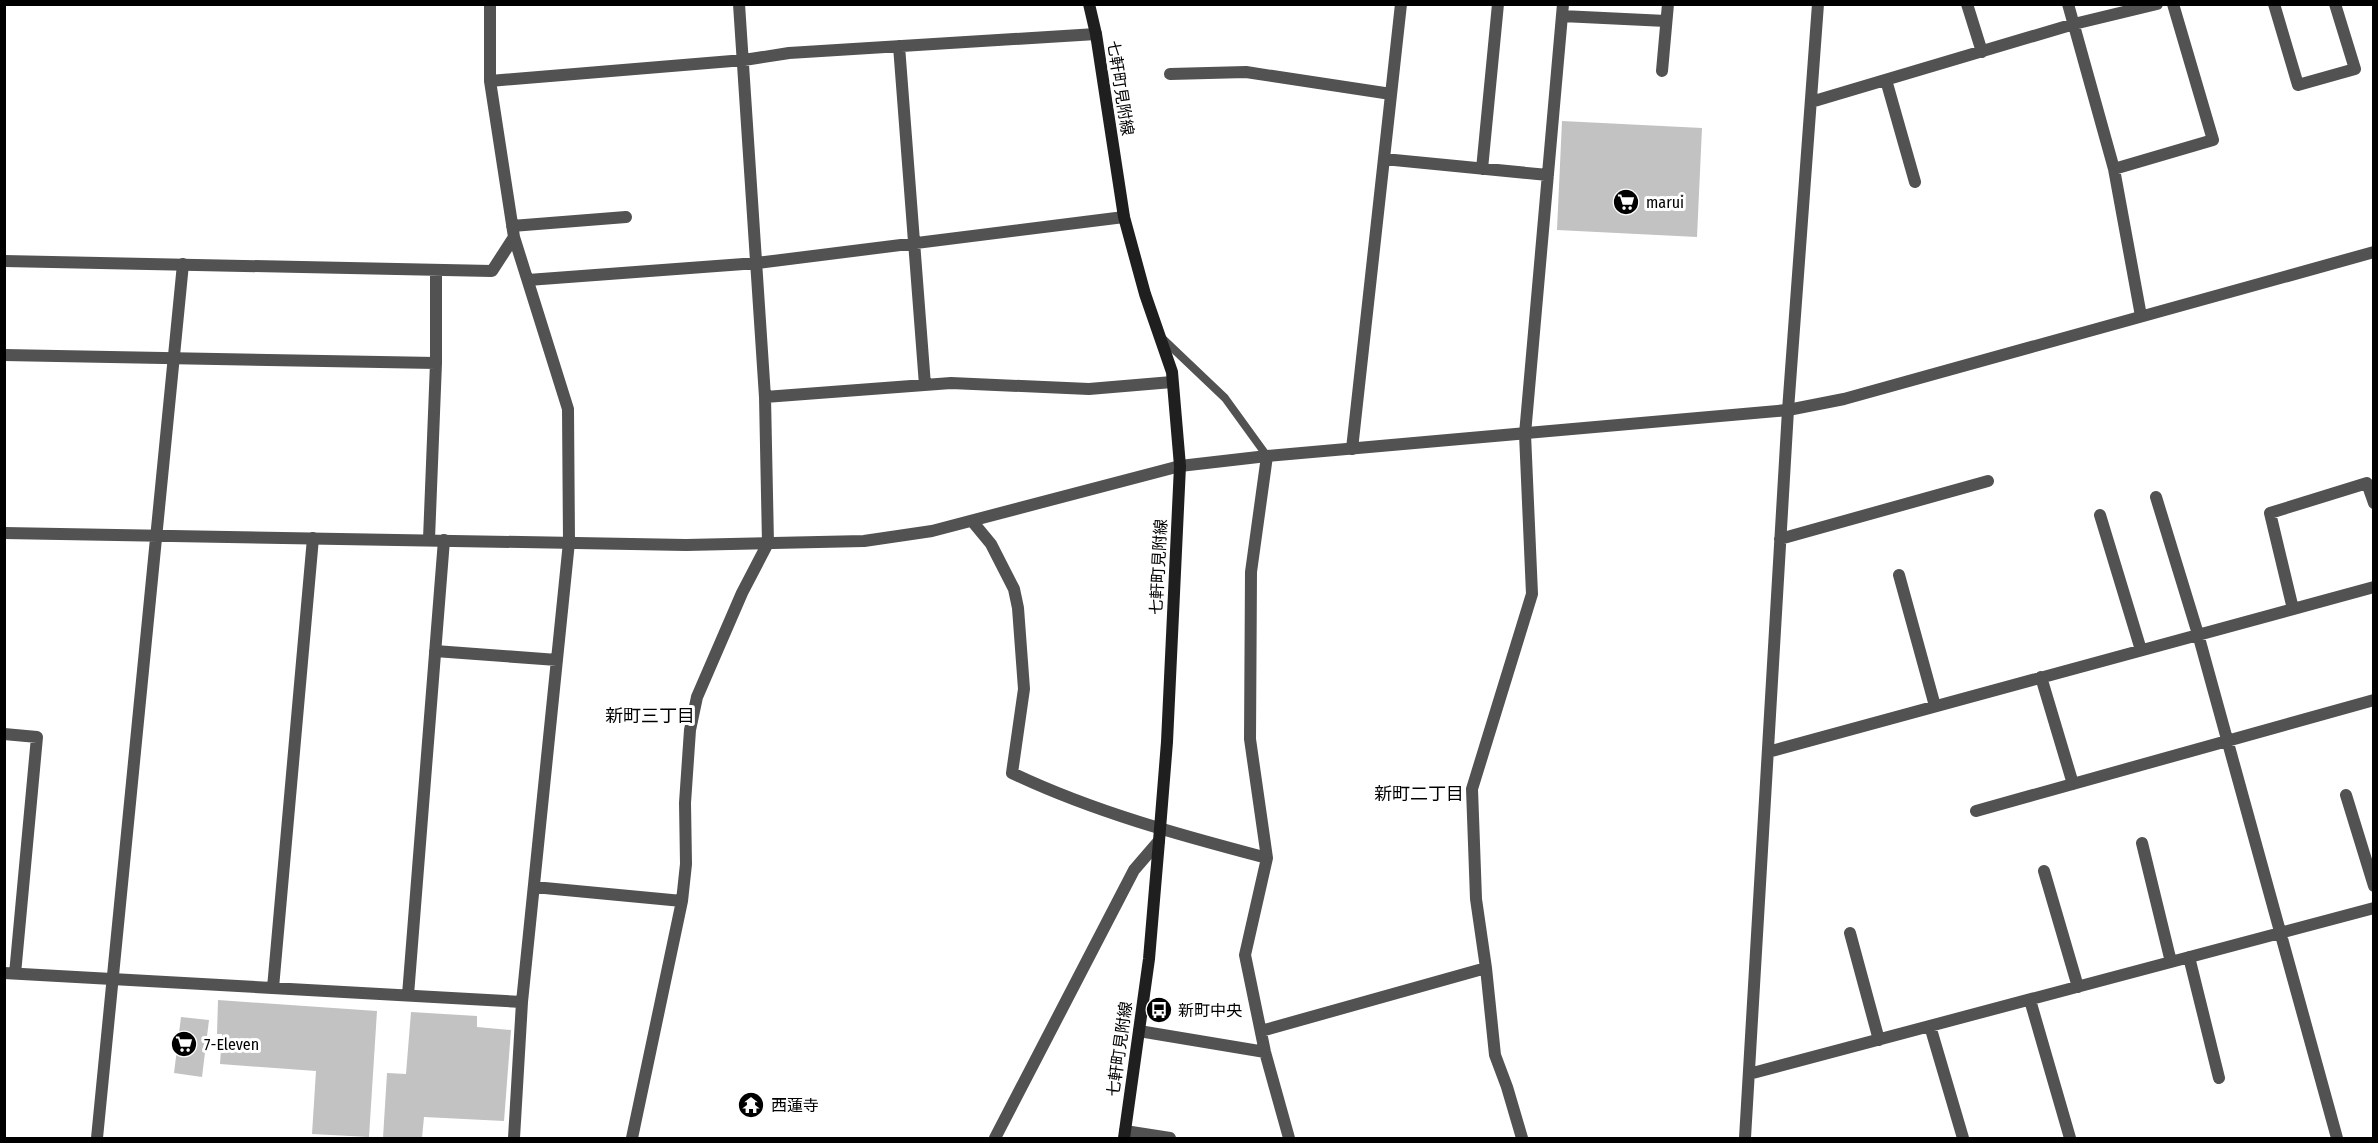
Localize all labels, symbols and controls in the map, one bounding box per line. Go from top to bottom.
street label: 七軒町見附線 [1104,39,1137,137]
supermarket icon: marui [1611,187,1641,217]
place label: marui [1646,193,1684,212]
street label: 七軒町見附線 [1146,519,1170,615]
district label: 新町三丁目 [605,705,695,727]
district label: 新町二丁目 [1374,783,1464,805]
bus stop icon: 新町中央 [1144,995,1174,1025]
street label: 七軒町見附線 [1103,1000,1136,1098]
place label: 新町中央 [1178,1001,1242,1020]
supermarket icon: 7-Eleven [169,1029,199,1059]
place label: 7-Eleven [204,1035,259,1054]
temple icon: 西蓮寺 [736,1090,766,1120]
place label: 西蓮寺 [771,1096,819,1115]

